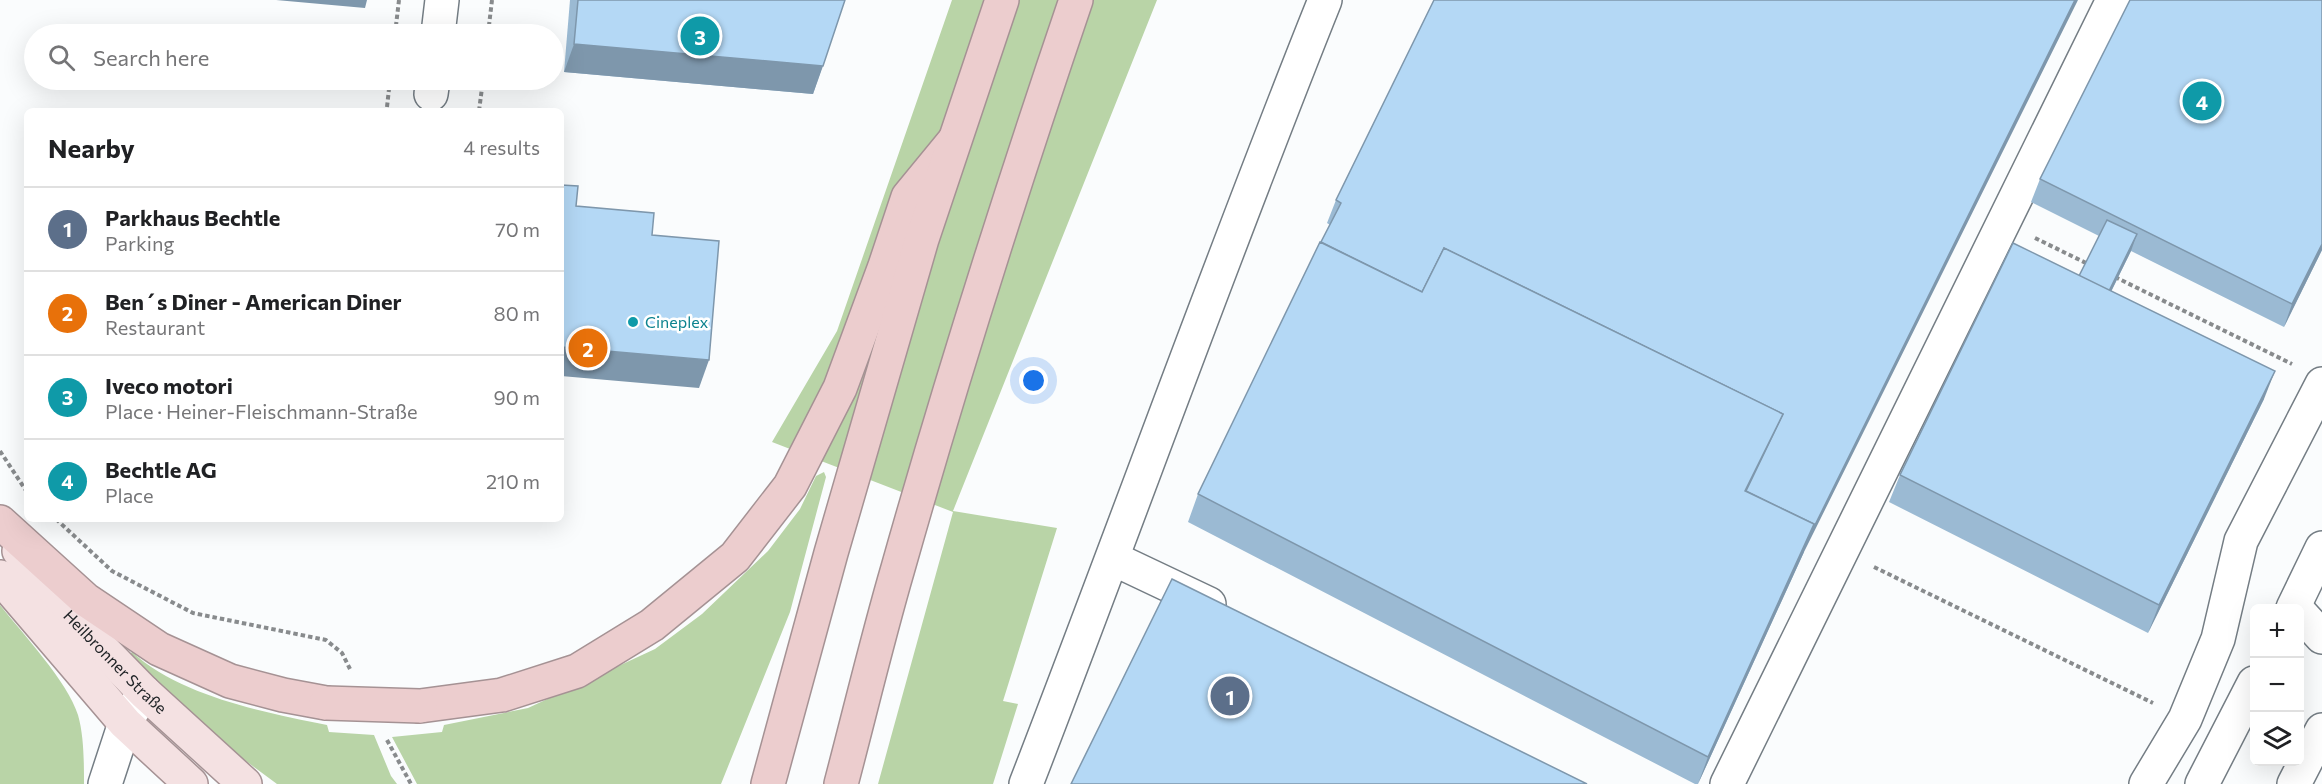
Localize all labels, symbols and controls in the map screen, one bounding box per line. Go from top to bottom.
pin: 3 [680,14,720,58]
search box [24,24,564,90]
icon: search [45,41,78,74]
text: Search here [93,44,209,71]
pin: 4 [2182,78,2222,124]
text: Nearby [48,132,135,163]
text: 4 results [463,135,540,159]
text: Parkhaus Bechtle [105,204,280,231]
text: 1 [63,217,72,241]
text: 70 m [495,217,540,241]
text: Parking [105,231,174,255]
text: Ben´s Diner - American Diner [105,288,402,315]
text: 2 [62,301,73,325]
text: 80 m [494,301,540,325]
place label: Cineplex [645,312,709,331]
text: Restaurant [105,315,205,339]
marker: Cineplex [626,315,640,329]
pin: 2 [568,326,608,370]
your location [1019,366,1048,395]
text: Iveco motori [105,372,233,399]
text: 3 [62,385,73,409]
text: 90 m [494,385,540,409]
text: Place · Heiner-Fleischmann-Straße [105,399,418,423]
text: Bechtle AG [105,456,217,483]
text: 4 [61,469,74,493]
text: 210 m [486,469,540,493]
text: Place [105,483,154,507]
map controls [2250,604,2304,766]
button: + [2250,604,2304,658]
street label: Heilbronner Straße [60,605,171,717]
button: − [2250,658,2304,712]
pin: 1 [1210,674,1250,718]
button: layers [2250,712,2304,766]

